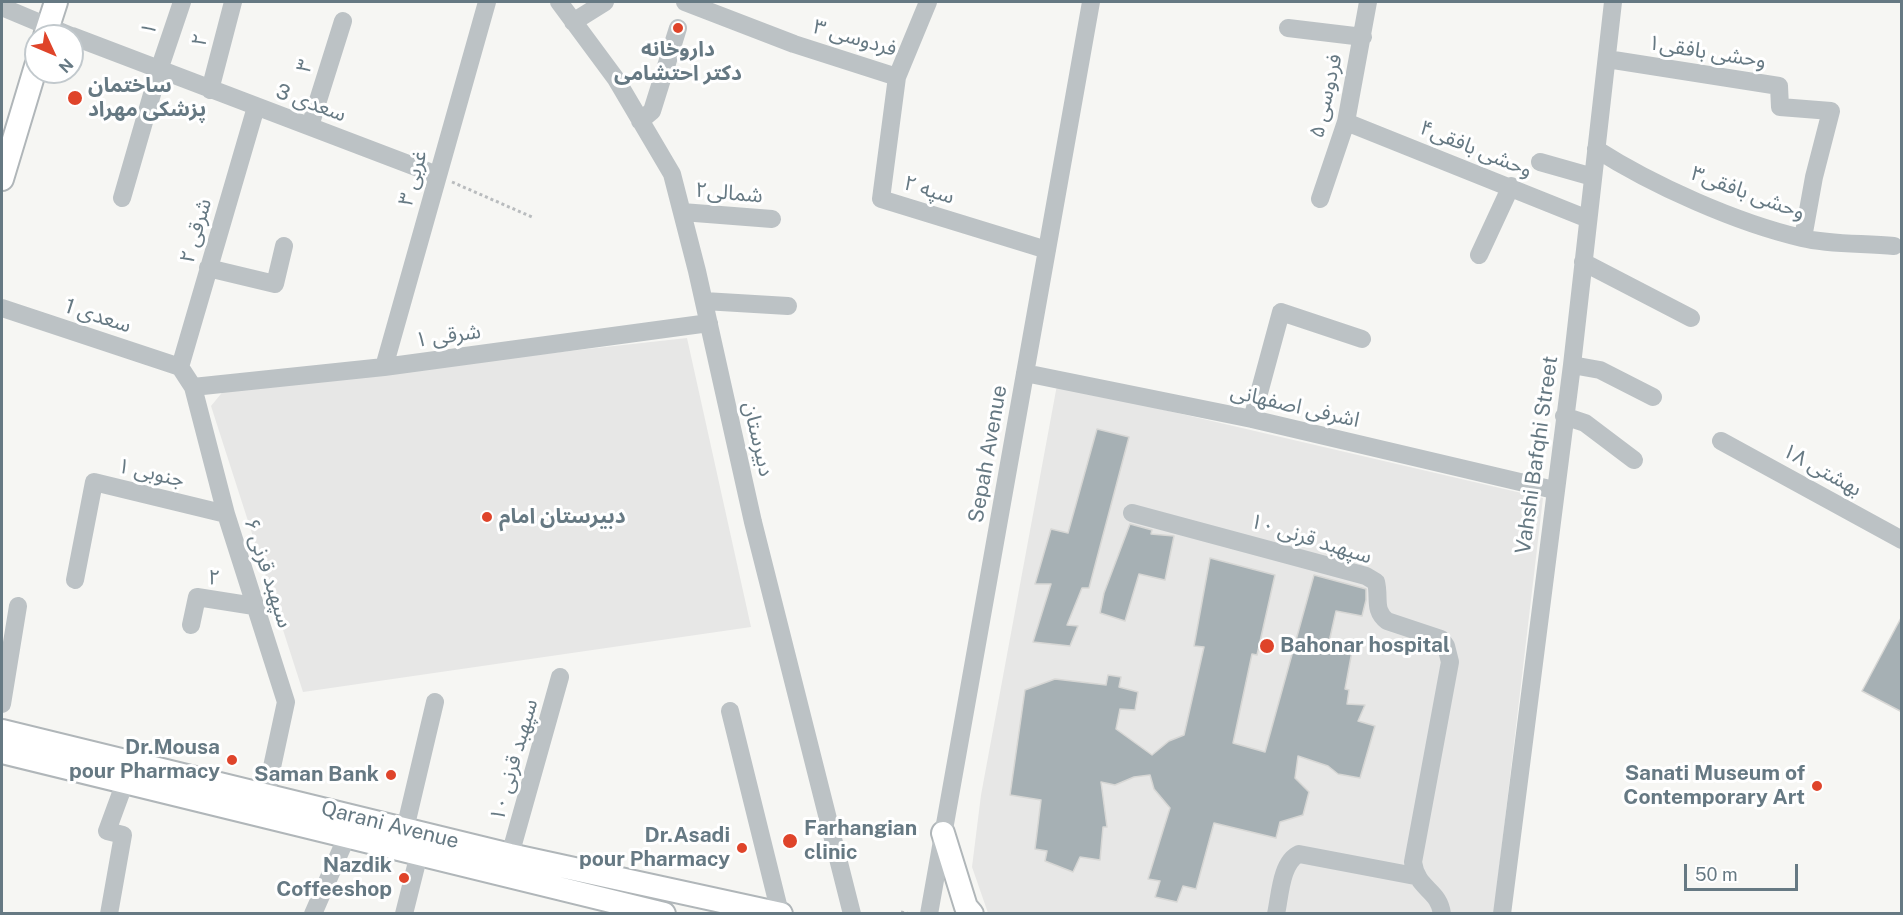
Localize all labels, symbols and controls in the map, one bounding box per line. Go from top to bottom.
street label: فردوسی ۳ [810,14,900,62]
street label: ۱ [135,19,163,39]
marker: داروخانه دکتر احتشامی [671,21,685,35]
north arrow [24,24,84,84]
street label: وحشی بافقی۱ [1646,30,1768,74]
street label: ۲ [186,31,214,49]
place label: داروخانه دکتر احتشامی [614,37,742,87]
street label: فردوسی ۵ [1304,52,1348,140]
text: N [55,54,77,77]
street label: ۳ [291,56,319,76]
place label: ساختمان پزشکی مهراد [88,73,206,123]
street label: سعدی 3 [272,79,350,127]
marker: ساختمان پزشکی مهراد [66,89,84,107]
street label: وحشی بافقی۴ [1416,115,1536,183]
street label: ۳ غربی [393,147,433,209]
street label: وحشی بافقی۳ [1688,161,1808,225]
street label: سپه ۲ [901,170,957,210]
street label: شمالی۲ [694,178,764,208]
street label: شرقی ۲ [175,196,217,266]
street label: سعدی 1 [62,293,134,339]
street label: شرقی ۱ [414,319,482,353]
street label: Vahshi Bafqhi Street [1511,354,1563,556]
street label: اشرفی اصفهانی [1228,379,1362,433]
street label: Sepah Avenue [963,383,1013,525]
street label: دبیرستان [737,399,779,479]
street label: بهشتی ۱۸ [1778,438,1866,502]
street label: ۱ جنوبی [115,453,187,493]
place label: دبیرستان امام [499,504,626,530]
street label: سپهبد قرنی ۱۰ [1247,509,1375,569]
marker: دبیرستان امام [480,510,494,524]
street label: سپهبد قرنی ۶ [238,515,298,631]
street label: ۲ [207,565,221,591]
place label: Bahonar hospital [1280,633,1450,659]
marker: Bahonar hospital [1258,637,1276,655]
street label: سپهبد قرنی ۱۰ [485,696,543,824]
place label: Dr.Mousa pour Pharmacy [69,735,220,785]
marker: Dr.Mousa pour Pharmacy [225,753,239,767]
place label: Sanati Museum of Contemporary Art [1623,761,1805,811]
place label: Saman Bank [254,762,379,788]
marker: Saman Bank [384,768,398,782]
marker: Sanati Museum of Contemporary Art [1810,779,1824,793]
street label: Qarani Avenue [319,796,461,854]
place label: Farhangian clinic [804,816,917,866]
place label: Dr.Asadi pour Pharmacy [579,823,730,873]
marker: Farhangian clinic [781,832,799,850]
marker: Dr.Asadi pour Pharmacy [735,841,749,855]
scale bar [1687,852,1801,890]
place label: Nazdik Coffeeshop [276,853,392,903]
text: 50 m [1695,864,1738,885]
marker: Nazdik Coffeeshop [397,871,411,885]

